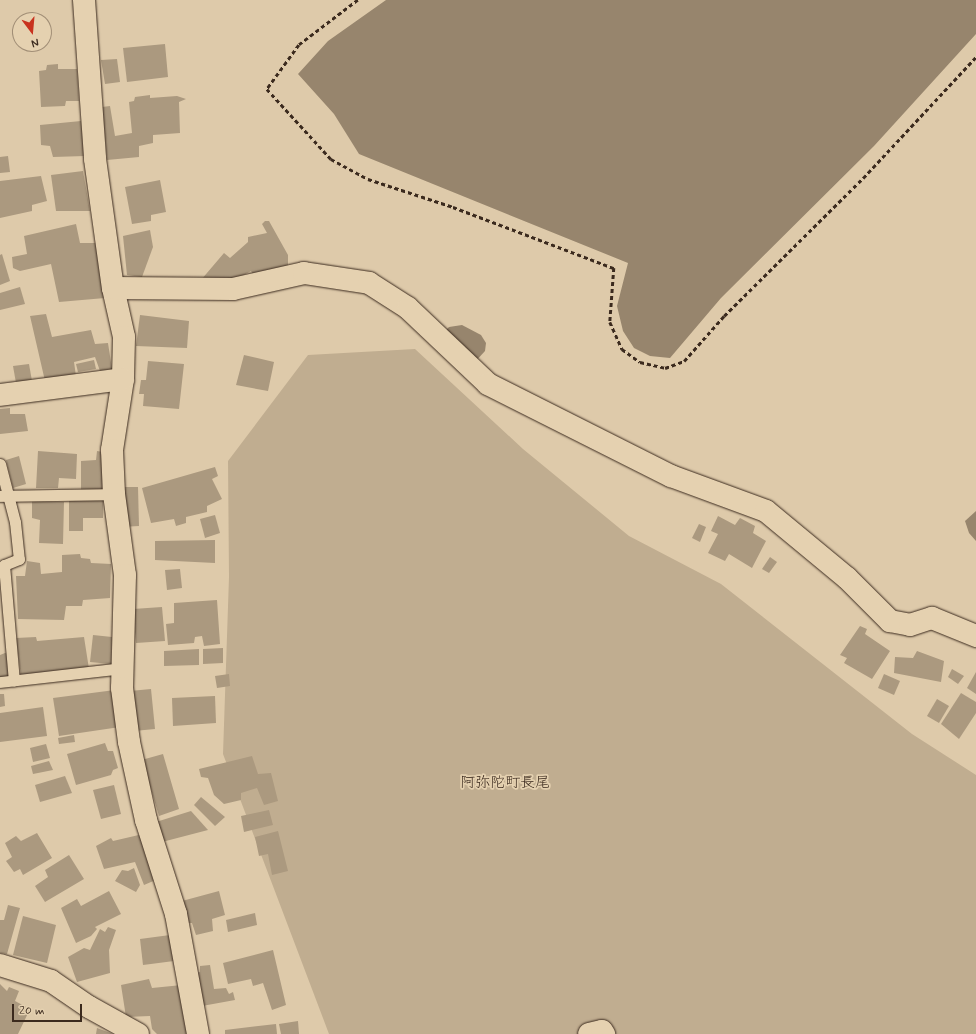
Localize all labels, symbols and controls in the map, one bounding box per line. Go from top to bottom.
north arrow [12,12,52,52]
text: N [30,35,40,50]
district label: 阿弥陀町長尾 [460,775,550,793]
scale bar [14,996,84,1022]
text: 20 m [19,1003,45,1019]

